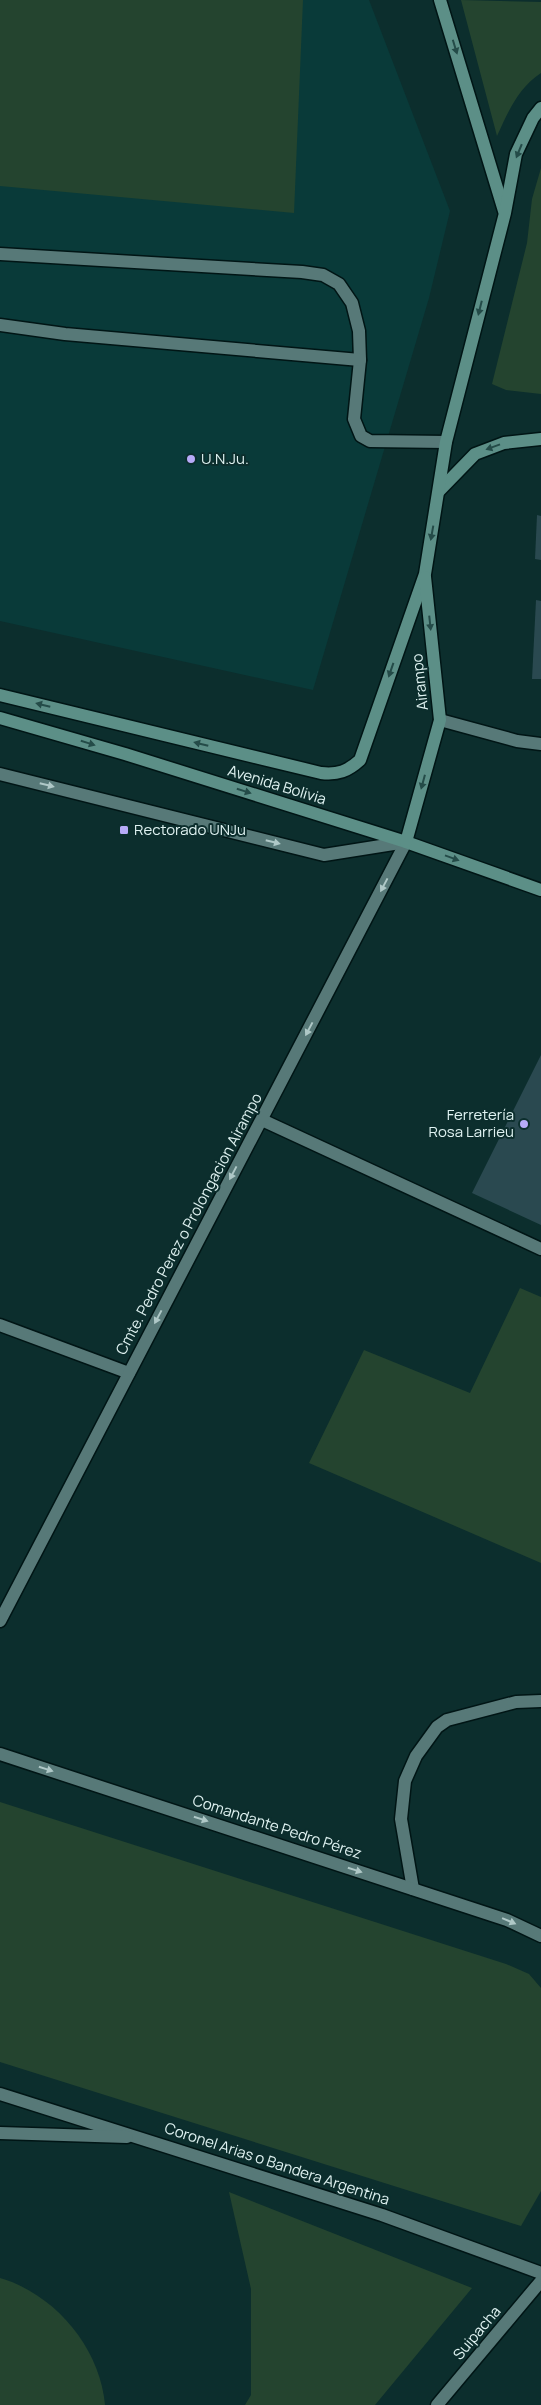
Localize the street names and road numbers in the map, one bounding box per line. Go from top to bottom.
street label: Airampo [406,653,433,711]
street label: Avenida Bolivia [225,760,329,809]
street label: Cmte. Pedro Perez o Prolongacion Airampo [110,1089,267,1358]
street label: Comandante Pedro Pérez [190,1789,364,1864]
street label: Coronel Arias o Bandera Argentina [162,2117,392,2210]
street label: Suipacha [448,2301,505,2364]

